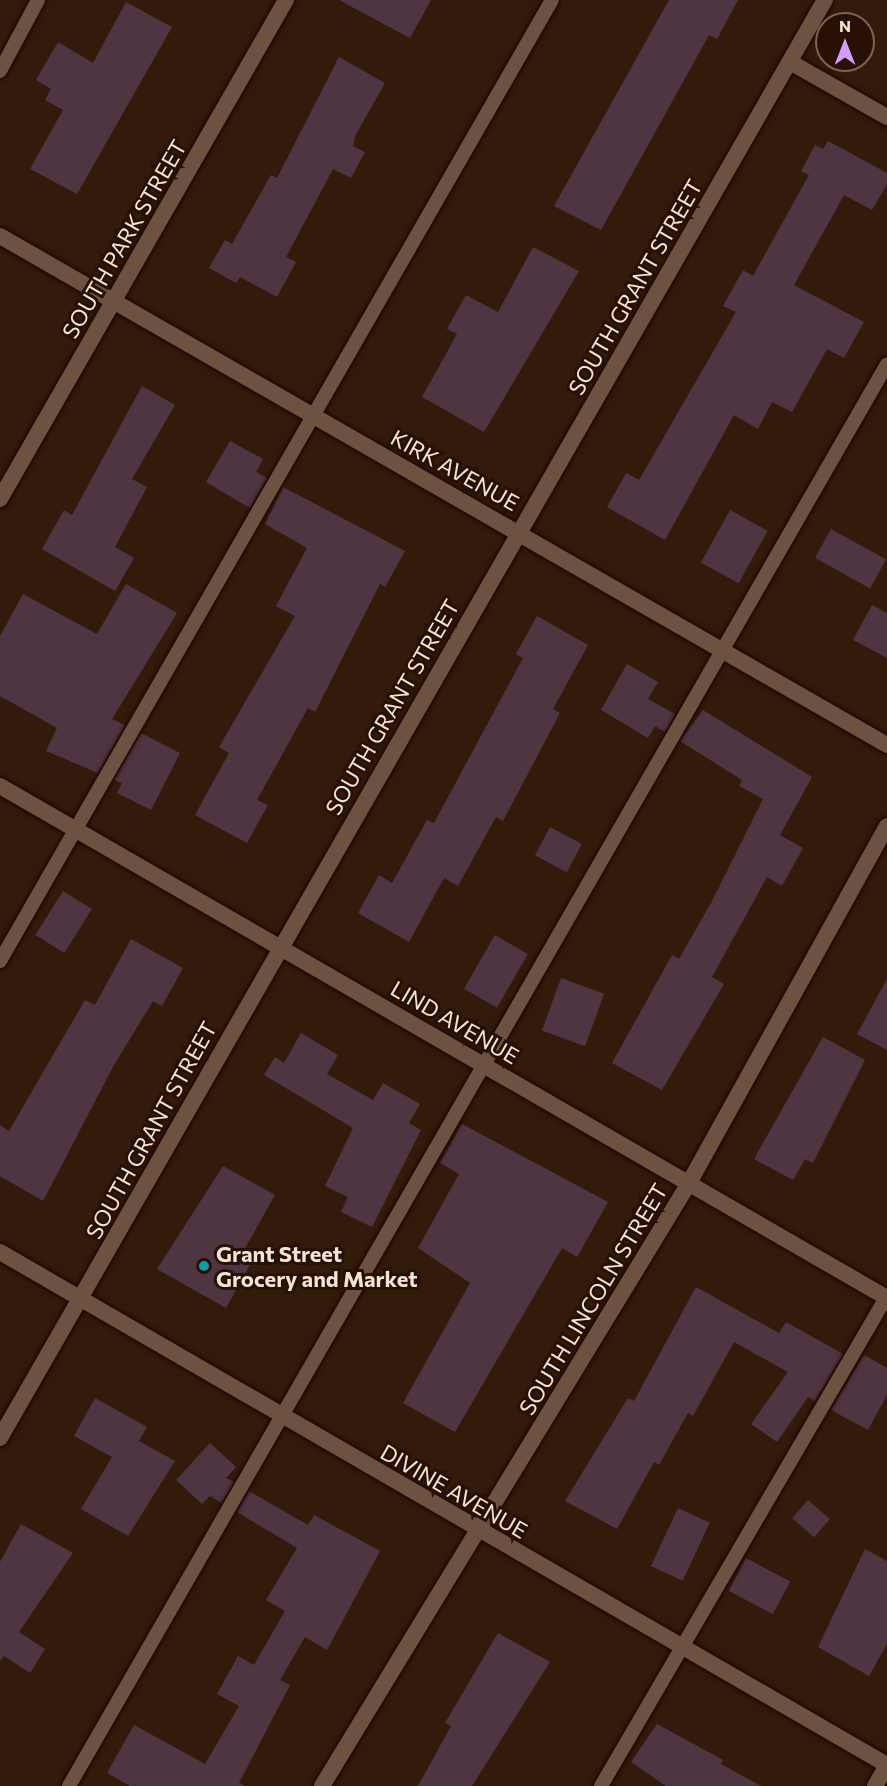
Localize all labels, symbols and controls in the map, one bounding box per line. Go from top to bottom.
north arrow [815,12,875,72]
text: N [839,16,851,35]
street label: SOUTH PARK STREET [56,135,192,343]
street label: SOUTH GRANT STREET [562,175,708,399]
street label: KIRK AVENUE [386,424,524,516]
street label: SOUTH GRANT STREET [319,595,465,819]
street label: LIND AVENUE [386,975,524,1069]
street label: SOUTH GRANT STREET [80,1017,222,1243]
street label: SOUTH LINCOLN STREET [513,1179,673,1419]
place label: Grant Street Grocery and Market [216,1240,417,1292]
marker: Grant Street Grocery and Market [197,1259,211,1273]
street label: DIVINE AVENUE [376,1438,532,1544]

